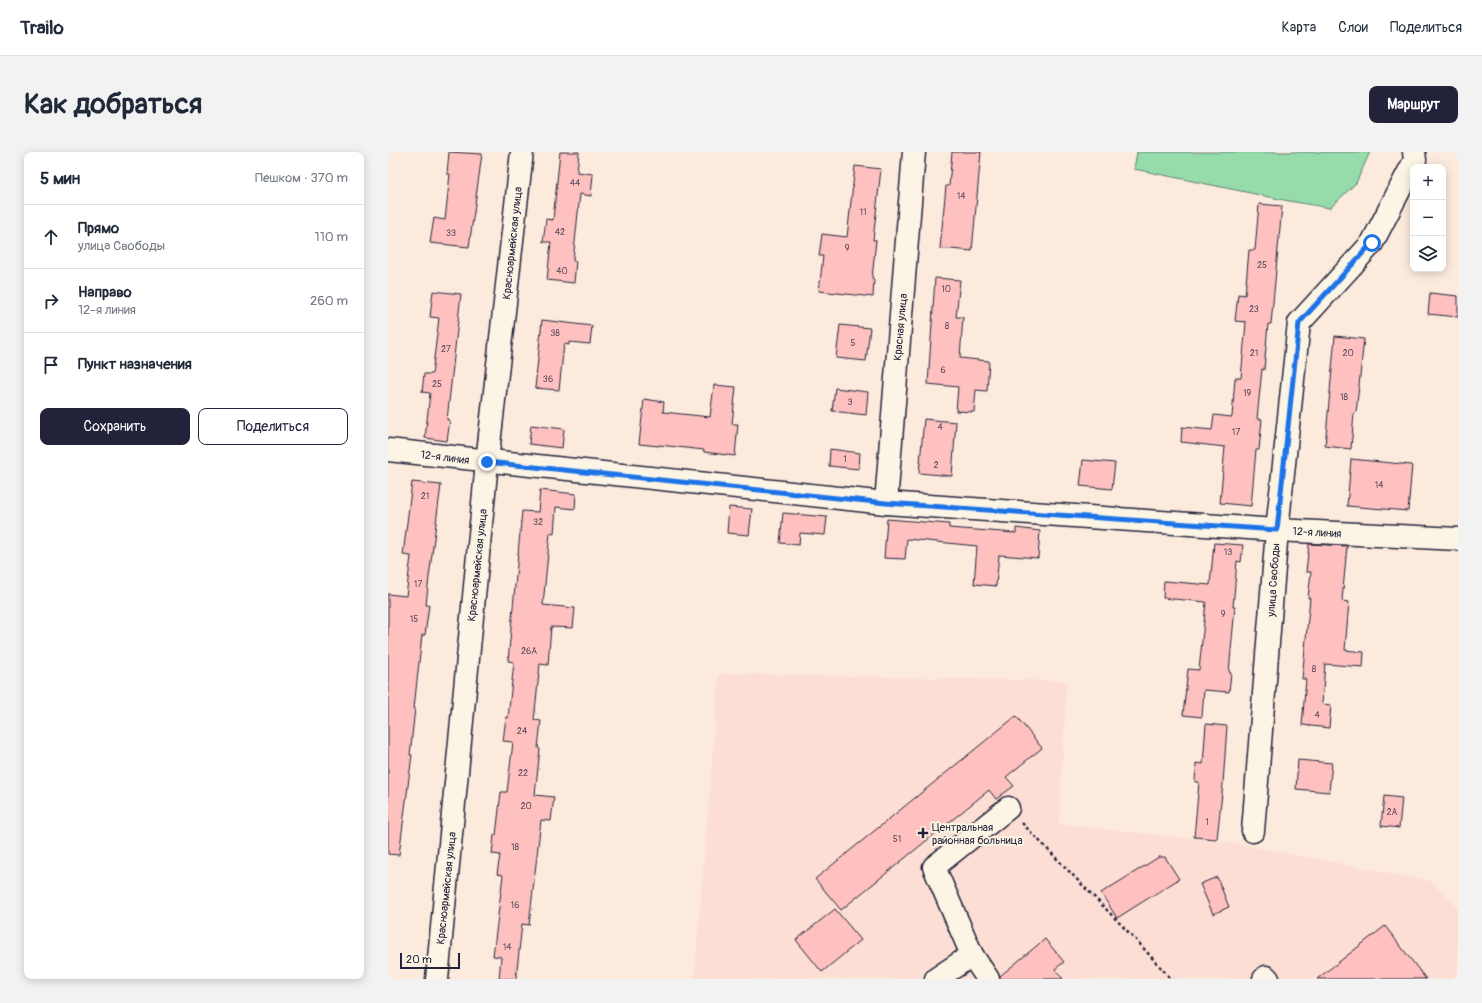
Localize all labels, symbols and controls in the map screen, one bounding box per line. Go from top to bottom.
text: Trailo [20,16,64,40]
text: Карта [1282,19,1316,36]
text: Слои [1338,19,1368,36]
text: Поделиться [1390,19,1462,36]
button: Маршрут [1369,86,1458,123]
text: Как добраться [24,87,202,122]
map controls [1410,164,1446,272]
button: + [1410,164,1446,200]
text: 5 мин [40,168,80,189]
text: Пешком · 370 m [255,170,348,186]
house number: 44 [570,178,581,189]
street label: Красноармейская улица [500,186,525,300]
house number: 14 [957,191,966,202]
button: − [1410,200,1446,236]
house number: 11 [859,207,867,218]
text: Прямо [78,219,119,238]
icon: ahead [40,226,62,248]
house number: 42 [555,227,565,238]
house number: 33 [446,228,456,239]
text: 110 m [315,229,348,245]
route start [1363,234,1381,252]
button: layers [1410,236,1446,272]
text: улица Свободы [78,238,165,254]
house number: 9 [845,243,850,254]
house number: 25 [1257,260,1267,271]
house number: 40 [556,266,568,277]
text: Направо [78,283,132,302]
house number: 10 [941,284,951,295]
icon: right [40,290,62,312]
text: 260 m [310,293,348,309]
street label: Красная улица [891,293,910,361]
text: 12-я линия [78,302,136,318]
house number: 23 [1249,304,1259,315]
house number: 8 [945,321,950,332]
house number: 38 [550,328,560,339]
house number: 5 [851,338,856,349]
house number: 27 [441,344,451,355]
house number: 21 [1250,348,1258,359]
house number: 20 [1342,348,1354,359]
icon: arrive [40,354,62,376]
text: Пункт назначения [78,355,192,374]
house number: 6 [940,365,946,376]
house number: 36 [543,374,553,385]
house number: 25 [432,379,442,390]
house number: 19 [1243,388,1251,399]
house number: 18 [1340,392,1348,403]
house number: 3 [847,397,853,408]
button: Сохранить [40,408,190,445]
button: Поделиться [198,408,348,445]
house number: 4 [937,422,943,433]
house number: 17 [1232,427,1240,438]
street label: 12-я линия [420,448,470,467]
route end [478,453,496,471]
house number: 1 [843,454,847,465]
house number: 2 [933,460,939,471]
house number: 14 [1375,480,1384,491]
house number: 21 [421,491,429,502]
street label: Красноармейская улица [465,508,490,622]
house number: 32 [533,517,543,528]
street label: 12-я линия [1292,525,1342,540]
street label: улица Свободы [1264,543,1283,618]
house number: 13 [1224,547,1232,558]
house number: 17 [414,579,422,590]
house number: 9 [1221,609,1226,620]
house number: 15 [410,614,418,625]
house number: 26А [521,646,537,657]
house number: 8 [1312,664,1317,675]
house number: 4 [1314,710,1320,721]
house number: 24 [517,726,528,737]
house number: 22 [518,768,528,779]
house number: 20 [520,801,532,812]
house number: 2А [1387,807,1398,818]
house number: 1 [1205,817,1209,828]
place label: Центральная районная больница [932,821,1023,847]
marker: Центральная районная больница [917,827,929,839]
street label: Красноармейская улица [434,831,459,945]
house number: 51 [893,834,901,845]
house number: 18 [511,842,519,853]
house number: 16 [511,900,519,911]
house number: 14 [503,942,512,953]
scale bar [400,951,460,970]
text: 20 m [406,953,432,966]

